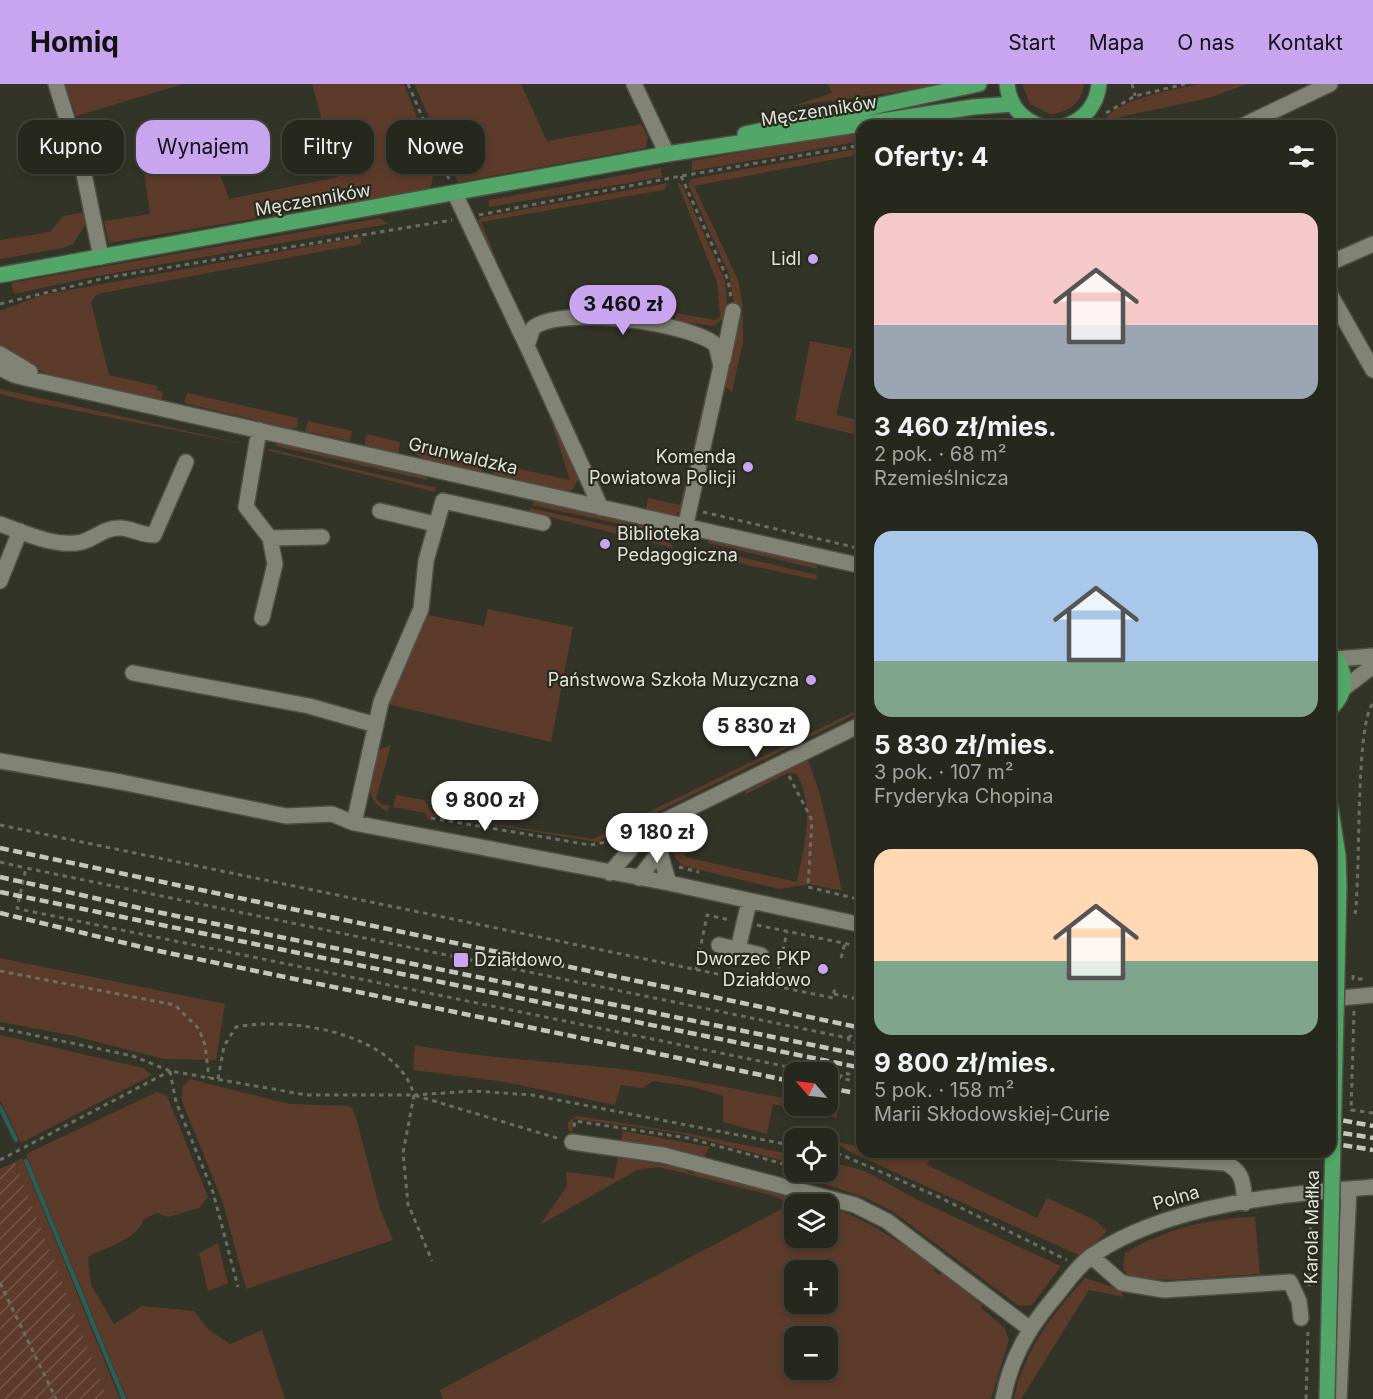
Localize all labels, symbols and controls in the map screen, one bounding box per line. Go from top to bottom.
text: Homiq [30,25,119,59]
text: Start [1008,30,1056,55]
text: Mapa [1089,30,1144,55]
text: O nas [1177,30,1235,55]
text: Kontakt [1268,30,1343,55]
street label: Męczenników [759,91,879,130]
chip: Kupno [18,120,124,174]
chip: Wynajem [136,120,270,174]
chip: Filtry [282,120,374,174]
chip: Nowe [386,120,485,174]
icon: filters [1285,140,1318,173]
text: Oferty: 4 [874,141,989,172]
street label: Męczenników [253,179,373,220]
place label: Lidl [771,248,801,269]
marker: Lidl [806,252,820,266]
icon: home [1042,252,1150,360]
pin: 3 460 zł [561,285,685,336]
text: 3 460 zł [583,292,663,316]
text: 3 460 zł/mies. [874,411,1057,442]
street label: Grunwaldzka [406,433,520,478]
text: 2 pok. · 68 m² [874,442,1007,466]
place label: Komenda Powiatowa Policji [589,446,736,488]
marker: Komenda Powiatowa Policji [741,460,755,474]
text: Rzemieślnicza [874,466,1009,490]
place label: Biblioteka Pedagogiczna [617,523,738,565]
marker: Biblioteka Pedagogiczna [598,537,612,551]
icon: home [1042,570,1150,678]
place label: Państwowa Szkoła Muzyczna [548,669,799,690]
marker: Państwowa Szkoła Muzyczna [804,673,818,687]
pin: 5 830 zł [694,707,818,758]
text: 5 830 zł [717,714,795,738]
text: 5 830 zł/mies. [874,729,1056,760]
text: 3 pok. · 107 m² [874,760,1014,784]
pin: 9 800 zł [423,781,547,832]
text: Fryderyka Chopina [874,784,1053,808]
text: 9 800 zł [445,788,525,812]
pin: 9 180 zł [595,813,719,864]
text: 9 180 zł [620,820,694,844]
icon: home [1042,888,1150,996]
place label: Dworzec PKP Działdowo [695,948,811,990]
place label: Działdowo [474,949,562,970]
marker: Działdowo [452,951,470,969]
marker: Dworzec PKP Działdowo [816,962,830,976]
text: 9 800 zł/mies. [874,1047,1057,1078]
north arrow [784,1062,838,1116]
map controls [784,1062,838,1380]
text: 5 pok. · 158 m² [874,1078,1014,1102]
text: Marii Skłodowskiej-Curie [874,1102,1110,1126]
button: locate [784,1128,838,1182]
street label: Karola Małłka [1300,1170,1323,1284]
street label: Polna [1150,1181,1201,1214]
button: layers [784,1194,838,1248]
button: + [784,1260,838,1314]
button: − [784,1326,838,1380]

